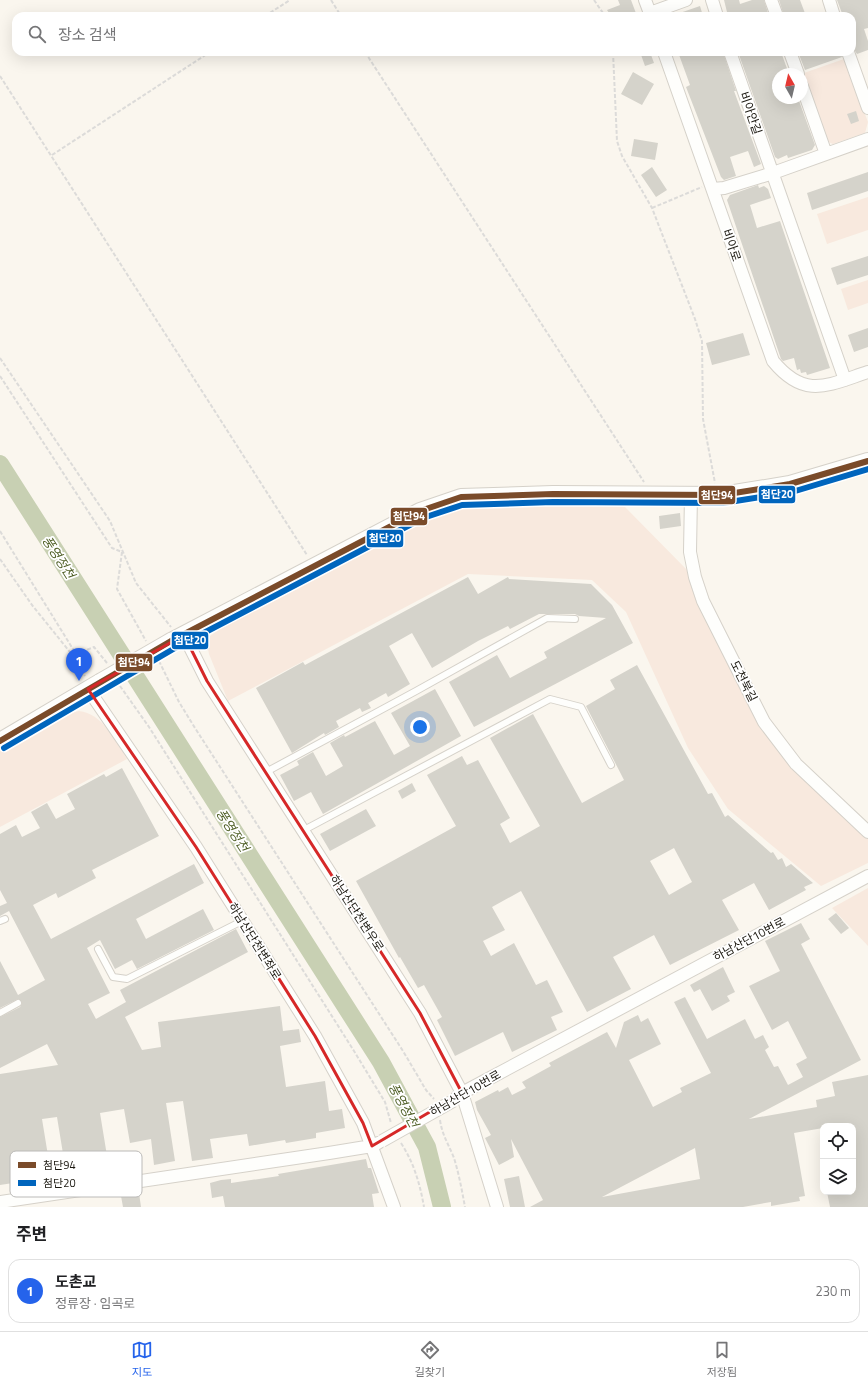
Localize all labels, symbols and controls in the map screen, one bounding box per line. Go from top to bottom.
search box [12,12,856,56]
icon: search [26,23,48,45]
text: 장소 검색 [58,23,117,46]
north arrow [772,68,808,104]
street label: 비아안길 [735,89,767,137]
street label: 비아로 [718,226,746,264]
line badge: 첨단94 [698,485,736,505]
line badge: 첨단20 [758,485,796,504]
text: 첨단20 [761,486,793,502]
text: 첨단94 [701,487,733,503]
line badge: 첨단94 [390,507,428,526]
text: 첨단94 [393,508,425,524]
line badge: 첨단20 [366,529,404,548]
text: 첨단20 [369,530,401,546]
water label: 풍영정천 [38,531,81,583]
line badge: 첨단20 [171,631,209,650]
text: 첨단20 [174,632,206,648]
pin: 1 [66,648,92,681]
line badge: 첨단94 [115,653,153,672]
text: 첨단94 [118,654,150,670]
street label: 도천북길 [726,657,762,705]
your location [410,717,430,737]
water label: 풍영정천 [212,804,255,856]
street label: 하남산단천변우로 [325,871,389,955]
street label: 하남산단천변좌로 [224,899,286,983]
street label: 하남산단10번로 [709,912,789,966]
street label: 하남산단10번로 [426,1065,504,1121]
water label: 풍영정천 [384,1079,425,1132]
map controls [820,1123,856,1195]
button: locate [820,1123,856,1159]
legend [10,1151,142,1197]
text: 첨단94 [43,1157,76,1173]
button: layers [820,1159,856,1195]
text: 첨단20 [43,1175,76,1191]
text: 주변 [16,1221,47,1247]
text: 도촌교 [55,1270,96,1293]
text: 1 [26,1281,34,1301]
text: 230 m [815,1281,851,1301]
text: 정류장 · 임곡로 [55,1293,135,1313]
tab: 지도 [131,1339,153,1380]
tab: 길찾기 [415,1339,445,1380]
tab: 저장됨 [707,1339,737,1380]

